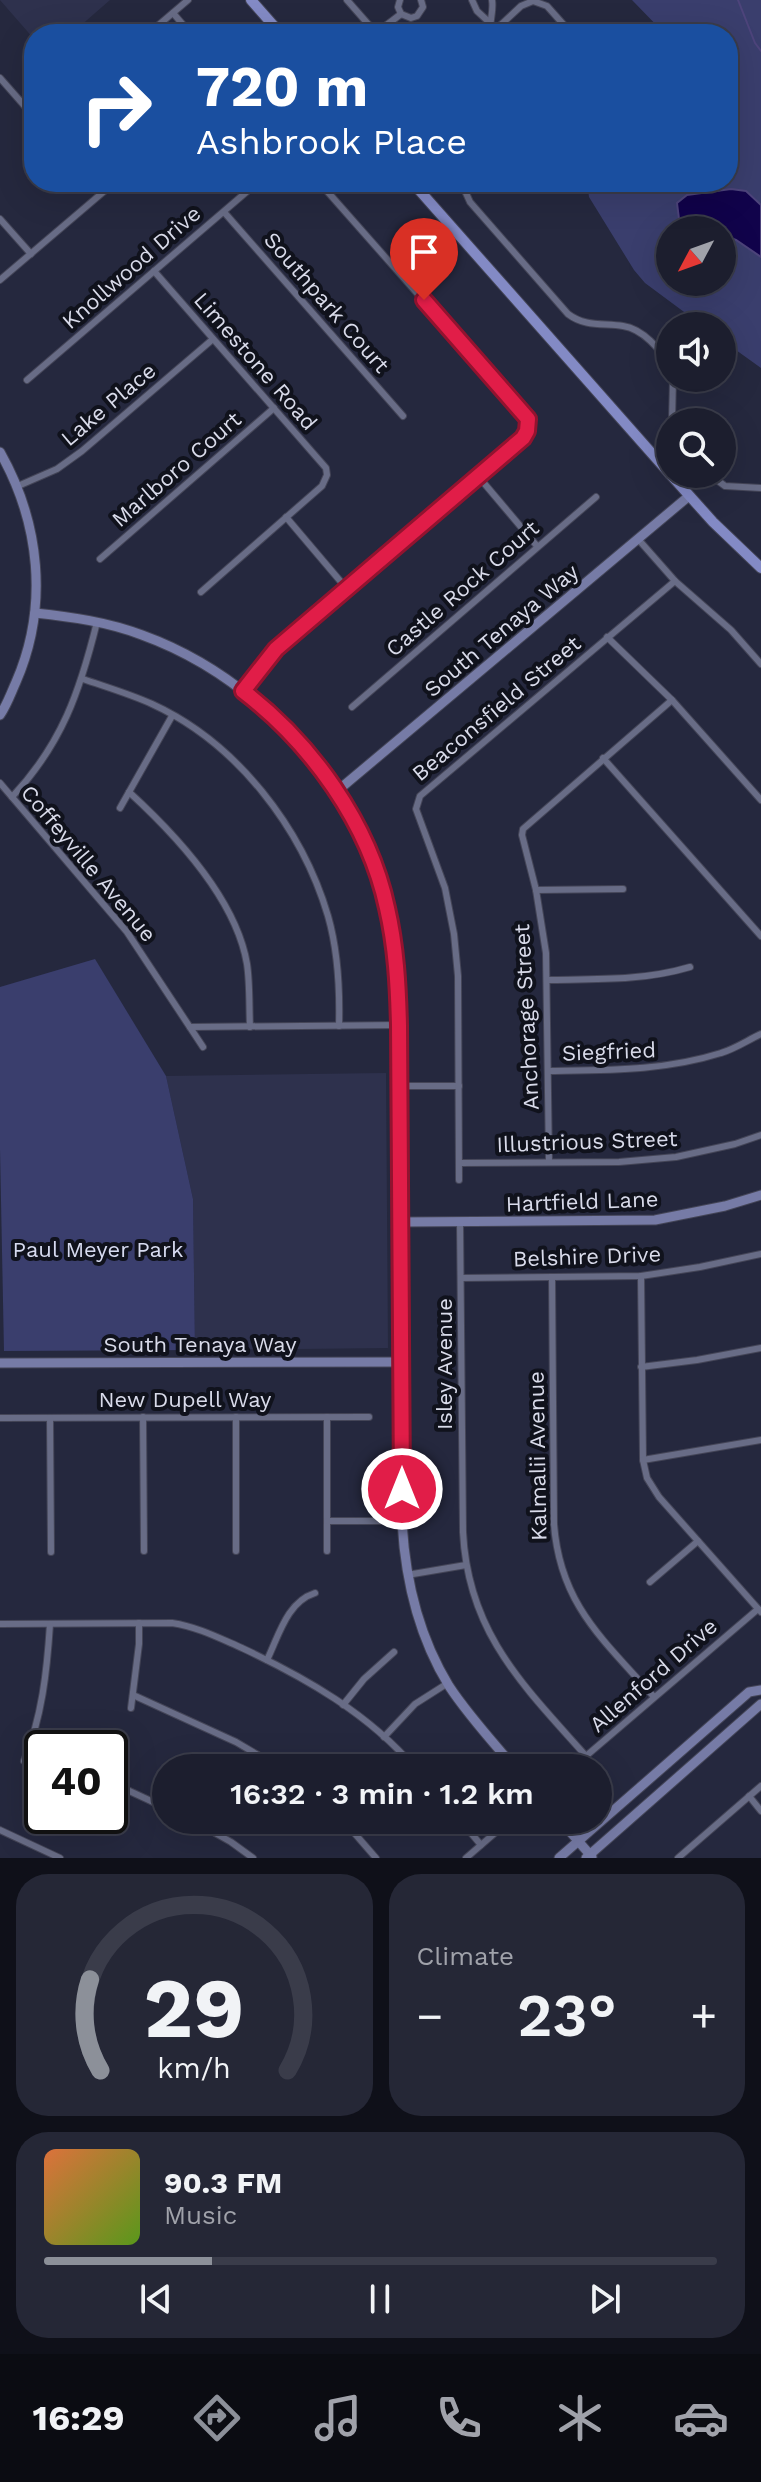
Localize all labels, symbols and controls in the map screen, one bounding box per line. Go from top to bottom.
text: 720 m [196,54,368,120]
icon: right [64,56,168,160]
text: Ashbrook Place [196,121,467,163]
street label: Knollwood Drive [57,201,205,334]
north arrow [656,216,736,296]
map controls [656,216,736,488]
pin [390,218,458,300]
street label: Southpark Court [259,227,394,378]
icon: arrive [402,230,446,274]
street label: Limestone Road [189,287,322,435]
button: sound [656,312,736,392]
street label: Lake Place [56,358,161,451]
street label: Marlboro Court [107,407,246,532]
button: search [656,408,736,488]
street label: Castle Rock Court [381,515,544,661]
street label: South Tenaya Way [419,558,584,702]
street label: Beaconsfield Street [407,631,585,786]
street label: Coffeyville Avenue [16,780,161,947]
street label: Anchorage Street [509,923,544,1111]
street label: Siegfried [562,1037,657,1066]
street label: Illustrious Street [496,1126,678,1157]
street label: Hartfield Lane [505,1186,659,1217]
park label: Paul Meyer Park [12,1237,184,1262]
street label: Belshire Drive [512,1241,662,1272]
street label: Isley Avenue [432,1298,457,1430]
street label: South Tenaya Way [103,1332,297,1357]
street label: Kalmalii Avenue [524,1371,551,1541]
street label: New Dupell Way [99,1387,272,1412]
position arrow [360,1447,444,1531]
street label: Allenford Drive [585,1613,722,1737]
speed limit sign: 40 [24,1730,128,1834]
text: 16:32 · 3 min · 1.2 km [230,1776,534,1811]
text: Climate [417,1941,514,1971]
text: 29 [144,1960,245,2057]
text: 23° [517,1980,617,2051]
text: − [417,1990,443,2042]
text: + [690,1990,717,2042]
text: km/h [157,2051,231,2085]
text: 90.3 FM [164,2165,282,2200]
text: Music [164,2200,237,2230]
icon: previous [134,2277,178,2321]
icon: pause [358,2277,402,2321]
icon: next [583,2277,627,2321]
icon: directions [189,2390,245,2446]
icon: music [310,2390,366,2446]
icon: phone [431,2390,487,2446]
icon: climate [552,2390,608,2446]
icon: car [673,2390,729,2446]
text: 16:29 [32,2397,125,2439]

